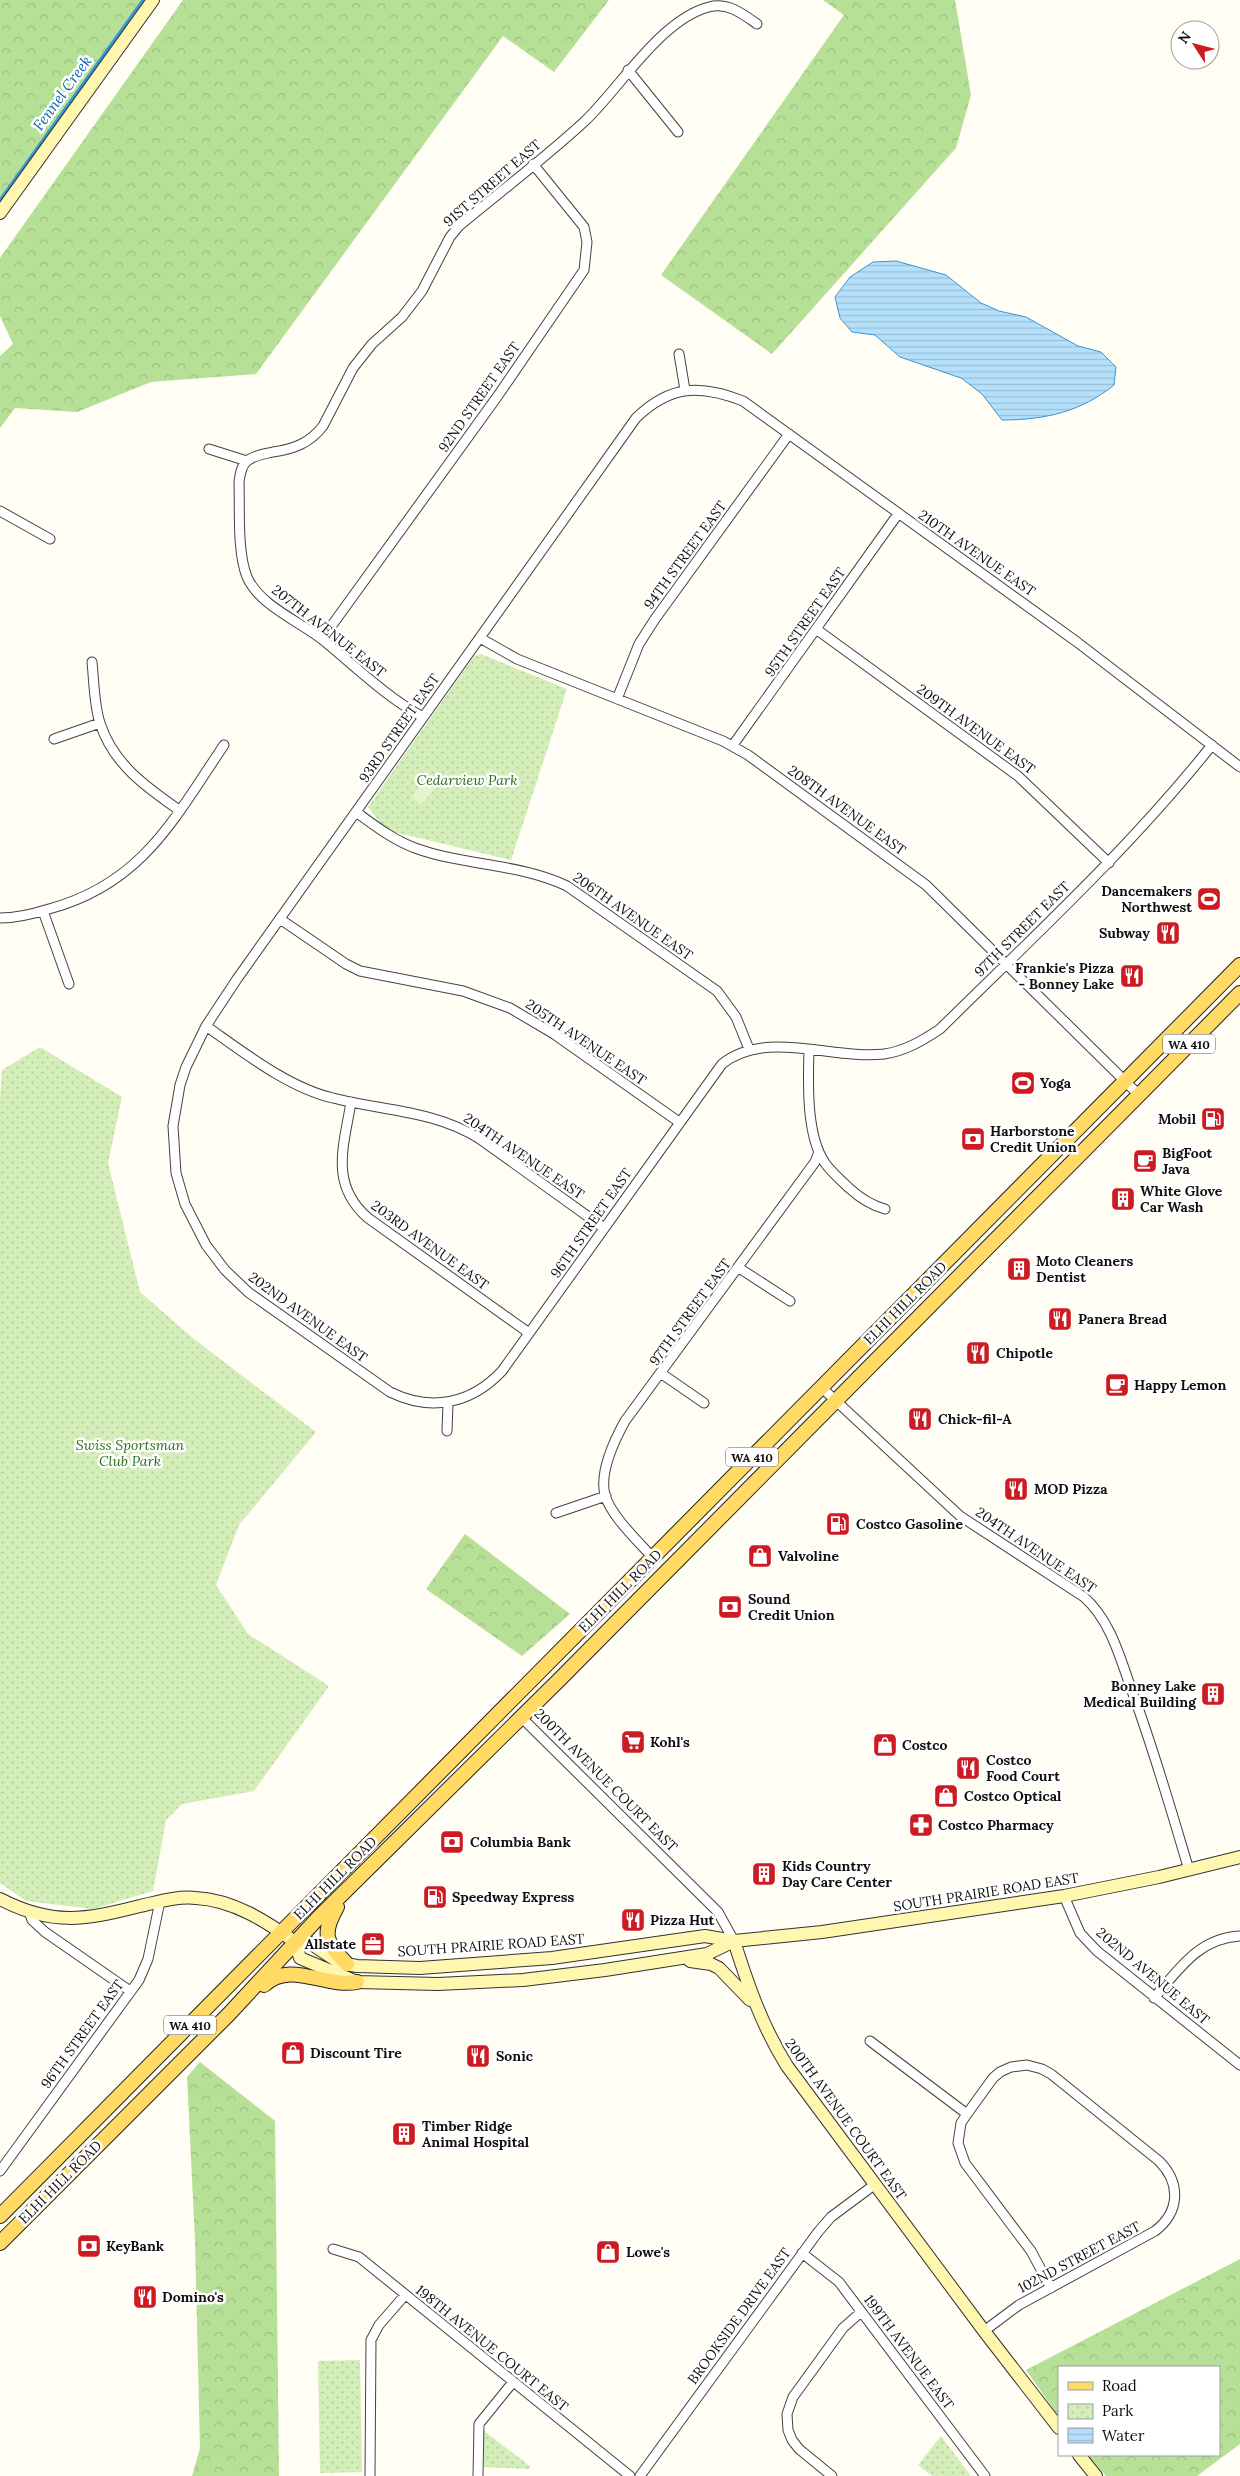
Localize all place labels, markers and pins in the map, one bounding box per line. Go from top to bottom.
place label: Dancemakers Northwest [1101,882,1192,916]
sports icon: Dancemakers Northwest [1196,886,1222,912]
restaurant icon: Subway [1155,920,1181,946]
place label: Subway [1099,924,1150,942]
place label: Frankie's Pizza - Bonney Lake [1015,959,1115,993]
restaurant icon: Frankie's Pizza - Bonney Lake [1119,963,1145,989]
sports icon: Yoga [1010,1070,1036,1096]
place label: Yoga [1040,1074,1072,1092]
fuel station icon: Mobil [1200,1106,1226,1132]
place label: Mobil [1158,1110,1197,1128]
place label: Harborstone Credit Union [990,1122,1077,1156]
bank icon: Harborstone Credit Union [960,1126,986,1152]
place label: BigFoot Java [1162,1144,1213,1178]
cafe icon: BigFoot Java [1132,1148,1158,1174]
place label: White Glove Car Wash [1140,1182,1223,1216]
building icon: White Glove Car Wash [1110,1186,1136,1212]
place label: Moto Cleaners Dentist [1036,1252,1134,1286]
building icon: Moto Cleaners Dentist [1006,1256,1032,1282]
restaurant icon: Panera Bread [1047,1306,1073,1332]
place label: Panera Bread [1078,1310,1167,1328]
restaurant icon: Chipotle [965,1340,991,1366]
place label: Chipotle [996,1344,1053,1362]
cafe icon: Happy Lemon [1104,1372,1130,1398]
place label: Happy Lemon [1134,1376,1226,1394]
restaurant icon: Chick-fil-A [907,1406,933,1432]
place label: Chick-fil-A [938,1410,1012,1428]
restaurant icon: MOD Pizza [1003,1476,1029,1502]
place label: MOD Pizza [1034,1480,1108,1498]
fuel station icon: Costco Gasoline [825,1511,851,1537]
place label: Costco Gasoline [856,1515,963,1533]
shop icon: Valvoline [747,1543,773,1569]
place label: Valvoline [778,1547,839,1565]
place label: Sound Credit Union [748,1590,835,1624]
bank icon: Sound Credit Union [717,1594,743,1620]
place label: Bonney Lake Medical Building [1083,1677,1197,1711]
building icon: Bonney Lake Medical Building [1200,1681,1226,1707]
supermarket icon: Kohl's [620,1729,646,1755]
shop icon: Costco [872,1732,898,1758]
place label: Kohl's [650,1733,690,1751]
place label: Costco [902,1736,947,1754]
place label: Costco Food Court [986,1751,1060,1785]
restaurant icon: Costco Food Court [955,1755,981,1781]
shop icon: Costco Optical [933,1783,959,1809]
place label: Costco Optical [964,1787,1062,1805]
pharmacy icon: Costco Pharmacy [908,1812,934,1838]
place label: Costco Pharmacy [938,1816,1054,1834]
bank icon: Columbia Bank [439,1829,465,1855]
place label: Columbia Bank [470,1833,572,1851]
place label: Kids Country Day Care Center [782,1857,892,1891]
building icon: Kids Country Day Care Center [751,1861,777,1887]
fuel station icon: Speedway Express [422,1884,448,1910]
place label: Speedway Express [452,1888,575,1906]
restaurant icon: Pizza Hut [620,1907,646,1933]
place label: Pizza Hut [650,1911,714,1929]
office icon: Allstate [360,1931,386,1957]
place label: Allstate [305,1935,356,1953]
shop icon: Discount Tire [280,2040,306,2066]
restaurant icon: Sonic [465,2043,491,2069]
place label: Discount Tire [310,2044,402,2062]
place label: Sonic [496,2047,534,2065]
place label: Timber Ridge Animal Hospital [422,2117,530,2151]
building icon: Timber Ridge Animal Hospital [391,2121,417,2147]
bank icon: KeyBank [76,2233,102,2259]
place label: KeyBank [106,2237,165,2255]
shop icon: Lowe's [595,2239,621,2265]
place label: Lowe's [626,2243,670,2261]
restaurant icon: Domino's [132,2284,158,2310]
place label: Domino's [162,2288,224,2306]

